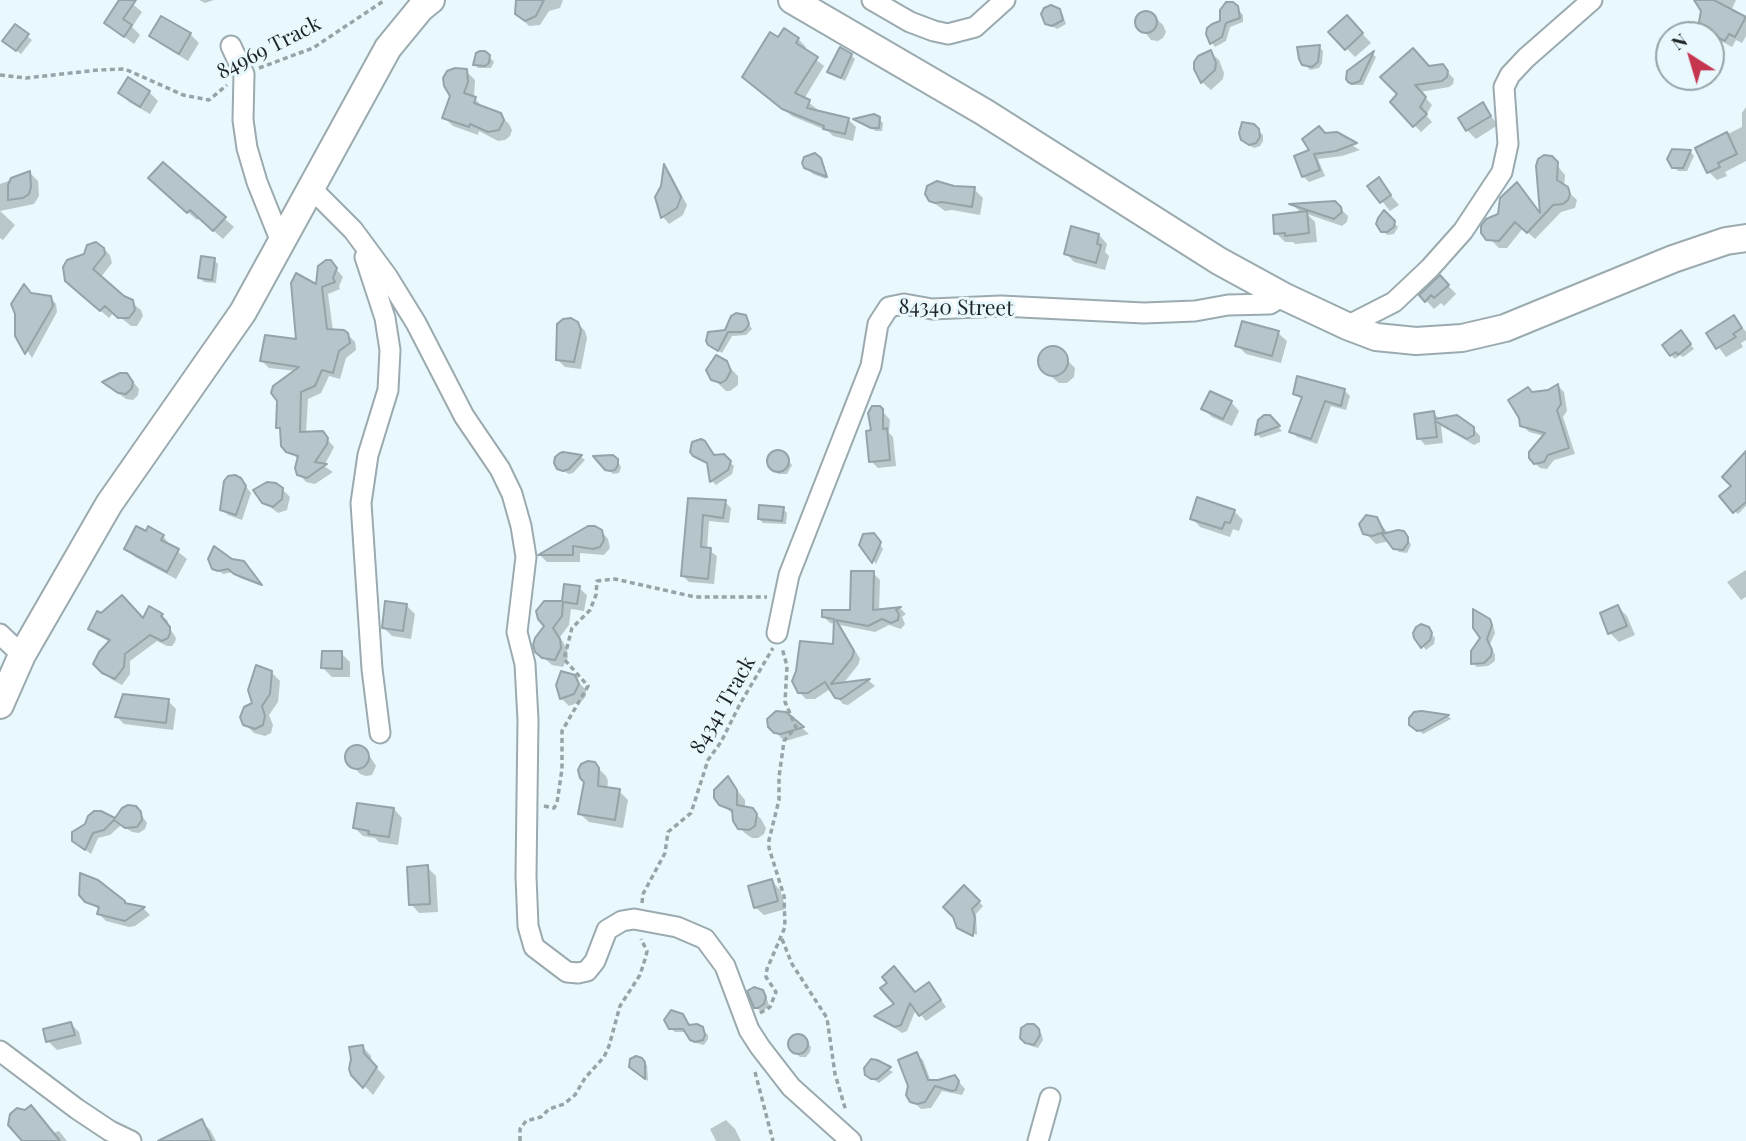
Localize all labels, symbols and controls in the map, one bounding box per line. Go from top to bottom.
street label: 84969 Track [213,11,325,85]
north arrow [1655,21,1725,91]
text: N [1665,26,1692,55]
street label: 84340 Street [898,294,1014,322]
street label: 84341 Track [685,652,761,758]

